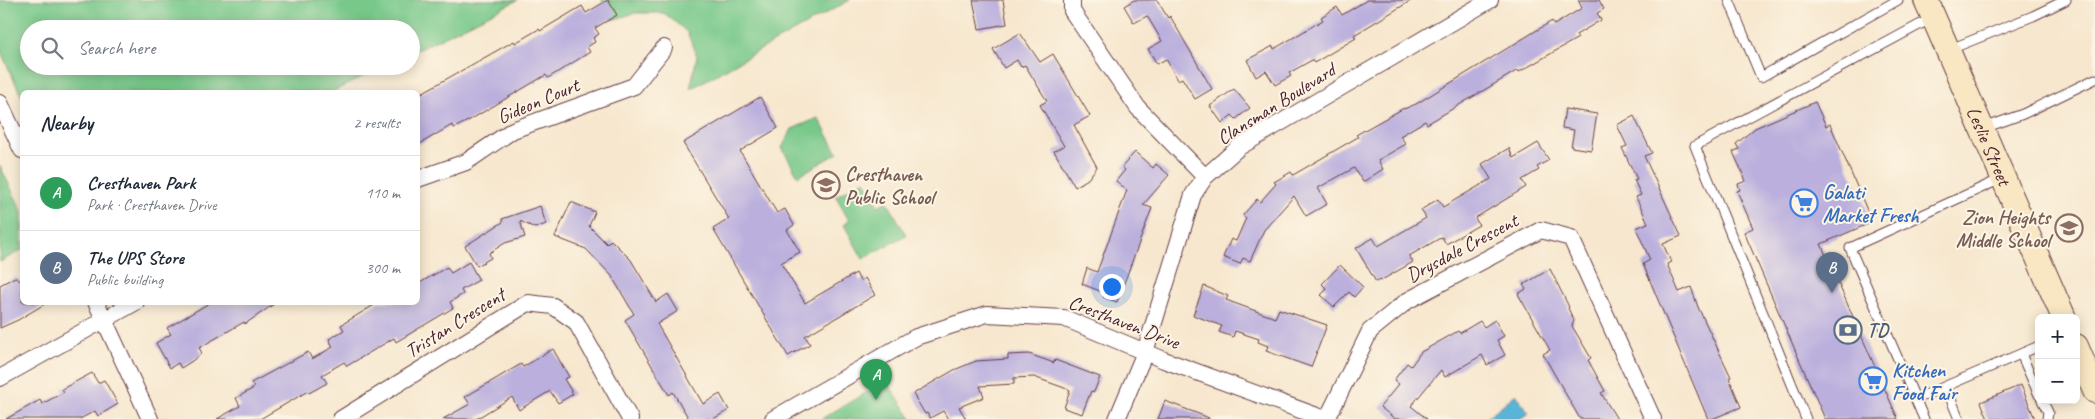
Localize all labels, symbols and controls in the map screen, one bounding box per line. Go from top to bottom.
search box [20,20,420,75]
icon: search [38,34,66,62]
text: Search here [78,36,155,60]
street label: Clansman Boulevard [1212,56,1343,150]
street label: Gideon Court [493,72,585,129]
street label: Leslie Street [1961,103,2018,191]
text: Nearby [40,110,93,136]
text: 2 results [353,113,400,133]
place label: Cresthaven Public School [845,162,937,210]
school or university icon: Cresthaven Public School [811,170,841,200]
text: Cresthaven Park [87,171,195,195]
place label: Galati Market Fresh [1823,180,1919,228]
text: A [52,183,60,203]
text: 110 m [366,183,400,203]
supermarket icon: Galati Market Fresh [1789,188,1819,218]
text: Park · Cresthaven Drive [87,195,217,215]
place label: Zion Heights Middle School [1956,205,2053,253]
street label: Drysdale Crescent [1402,207,1524,288]
school or university icon: Zion Heights Middle School [2054,213,2084,243]
text: The UPS Store [87,246,184,270]
pin: B [1816,252,1848,293]
text: B [52,258,60,278]
text: 300 m [366,258,400,278]
text: Public building [87,270,163,290]
your location [1099,274,1125,300]
street label: Tristan Crescent [400,281,512,364]
street label: Cresthaven Drive [1065,289,1184,355]
map controls [2035,314,2080,404]
button: + [2035,314,2080,359]
bank icon: TD [1833,315,1863,345]
place label: TD [1867,318,1890,343]
place label: Kitchen Food Fair [1892,358,1959,406]
pin: A [860,359,892,400]
button: − [2035,359,2080,404]
supermarket icon: Kitchen Food Fair [1858,366,1888,396]

